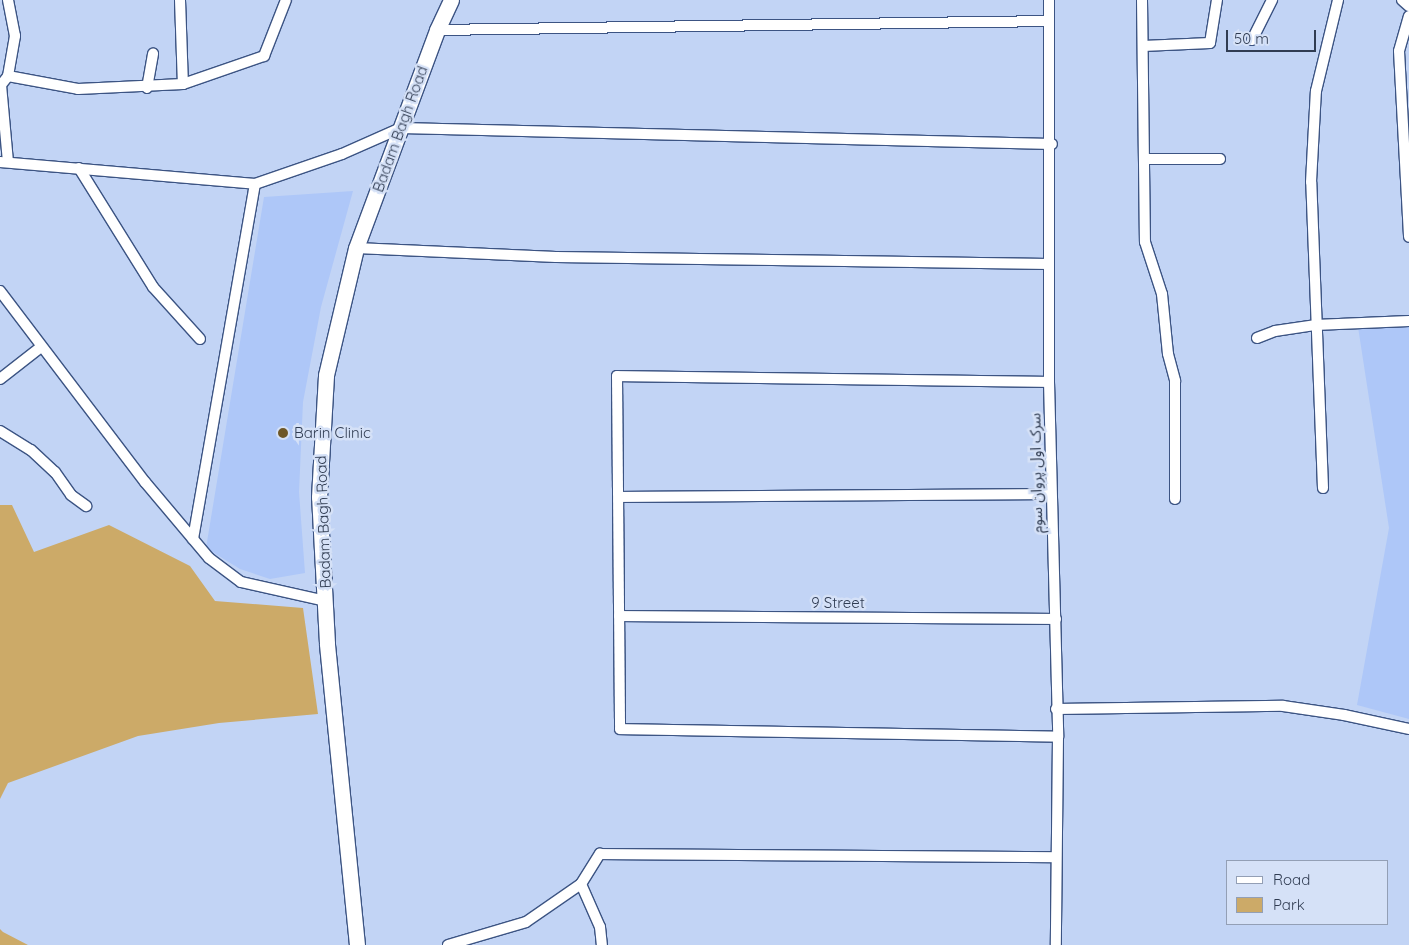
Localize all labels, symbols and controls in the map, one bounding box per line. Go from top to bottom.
scale bar [1229,20,1319,52]
text: 50 m [1234,29,1269,48]
street label: Badam Bagh Road [369,64,431,194]
street label: سرک اول پروان سوم [1026,413,1046,533]
place label: Barin Clinic [294,424,371,442]
marker: Barin Clinic [276,426,290,440]
street label: Badam Bagh Road [312,455,334,589]
street label: 9 Street [811,594,865,612]
legend [1226,860,1389,925]
text: Road [1273,870,1310,889]
text: Park [1273,895,1305,914]

